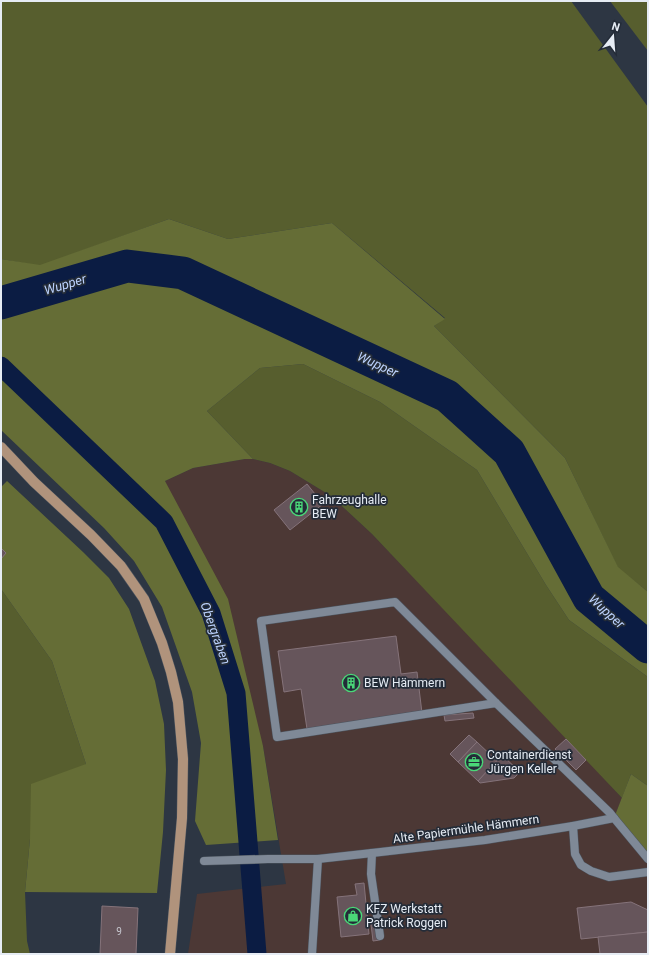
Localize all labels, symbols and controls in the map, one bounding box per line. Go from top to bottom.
north arrow [593,16,633,56]
text: N [610,20,622,34]
water label: Wupper [42,271,89,298]
water label: Wupper [355,349,401,381]
place label: Fahrzeughalle BEW [312,493,387,521]
building icon: Fahrzeughalle BEW [289,497,309,517]
water label: Wupper [586,591,628,632]
water label: Obergraben [197,600,234,666]
building icon: BEW Hämmern [341,673,361,693]
place label: BEW Hämmern [364,676,445,690]
place label: Containerdienst Jürgen Keller [487,748,571,776]
office icon: Containerdienst Jürgen Keller [464,752,484,772]
street label: Alte Papiermühle Hämmern [392,812,540,846]
place label: KFZ Werkstatt Patrick Roggen [366,902,447,930]
shop icon: KFZ Werkstatt Patrick Roggen [343,906,363,926]
house number: 9 [116,926,122,937]

